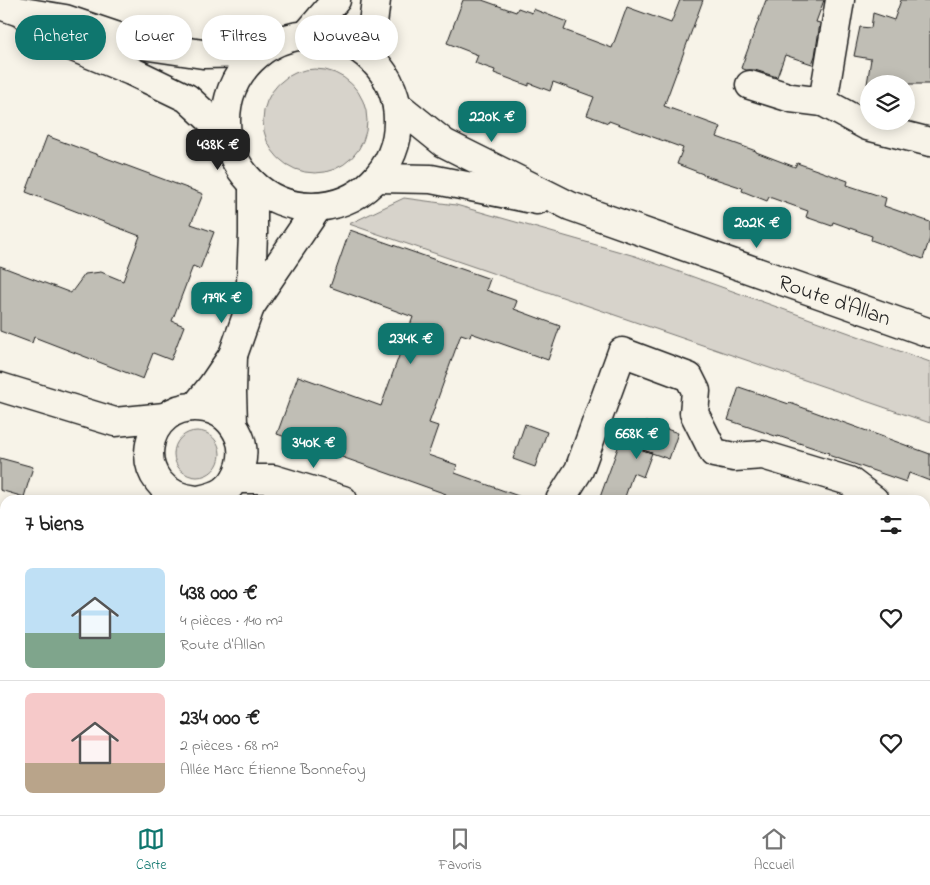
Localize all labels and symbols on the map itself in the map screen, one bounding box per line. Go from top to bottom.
pin: 220K € [451,100,533,143]
pin: 438K € [177,128,259,171]
pin: 202K € [716,206,798,249]
street label: Route d'Allan [773,268,895,336]
pin: 179K € [181,282,263,324]
pin: 234K € [370,322,452,365]
pin: 668K € [596,418,678,460]
pin: 340K € [273,426,355,469]

